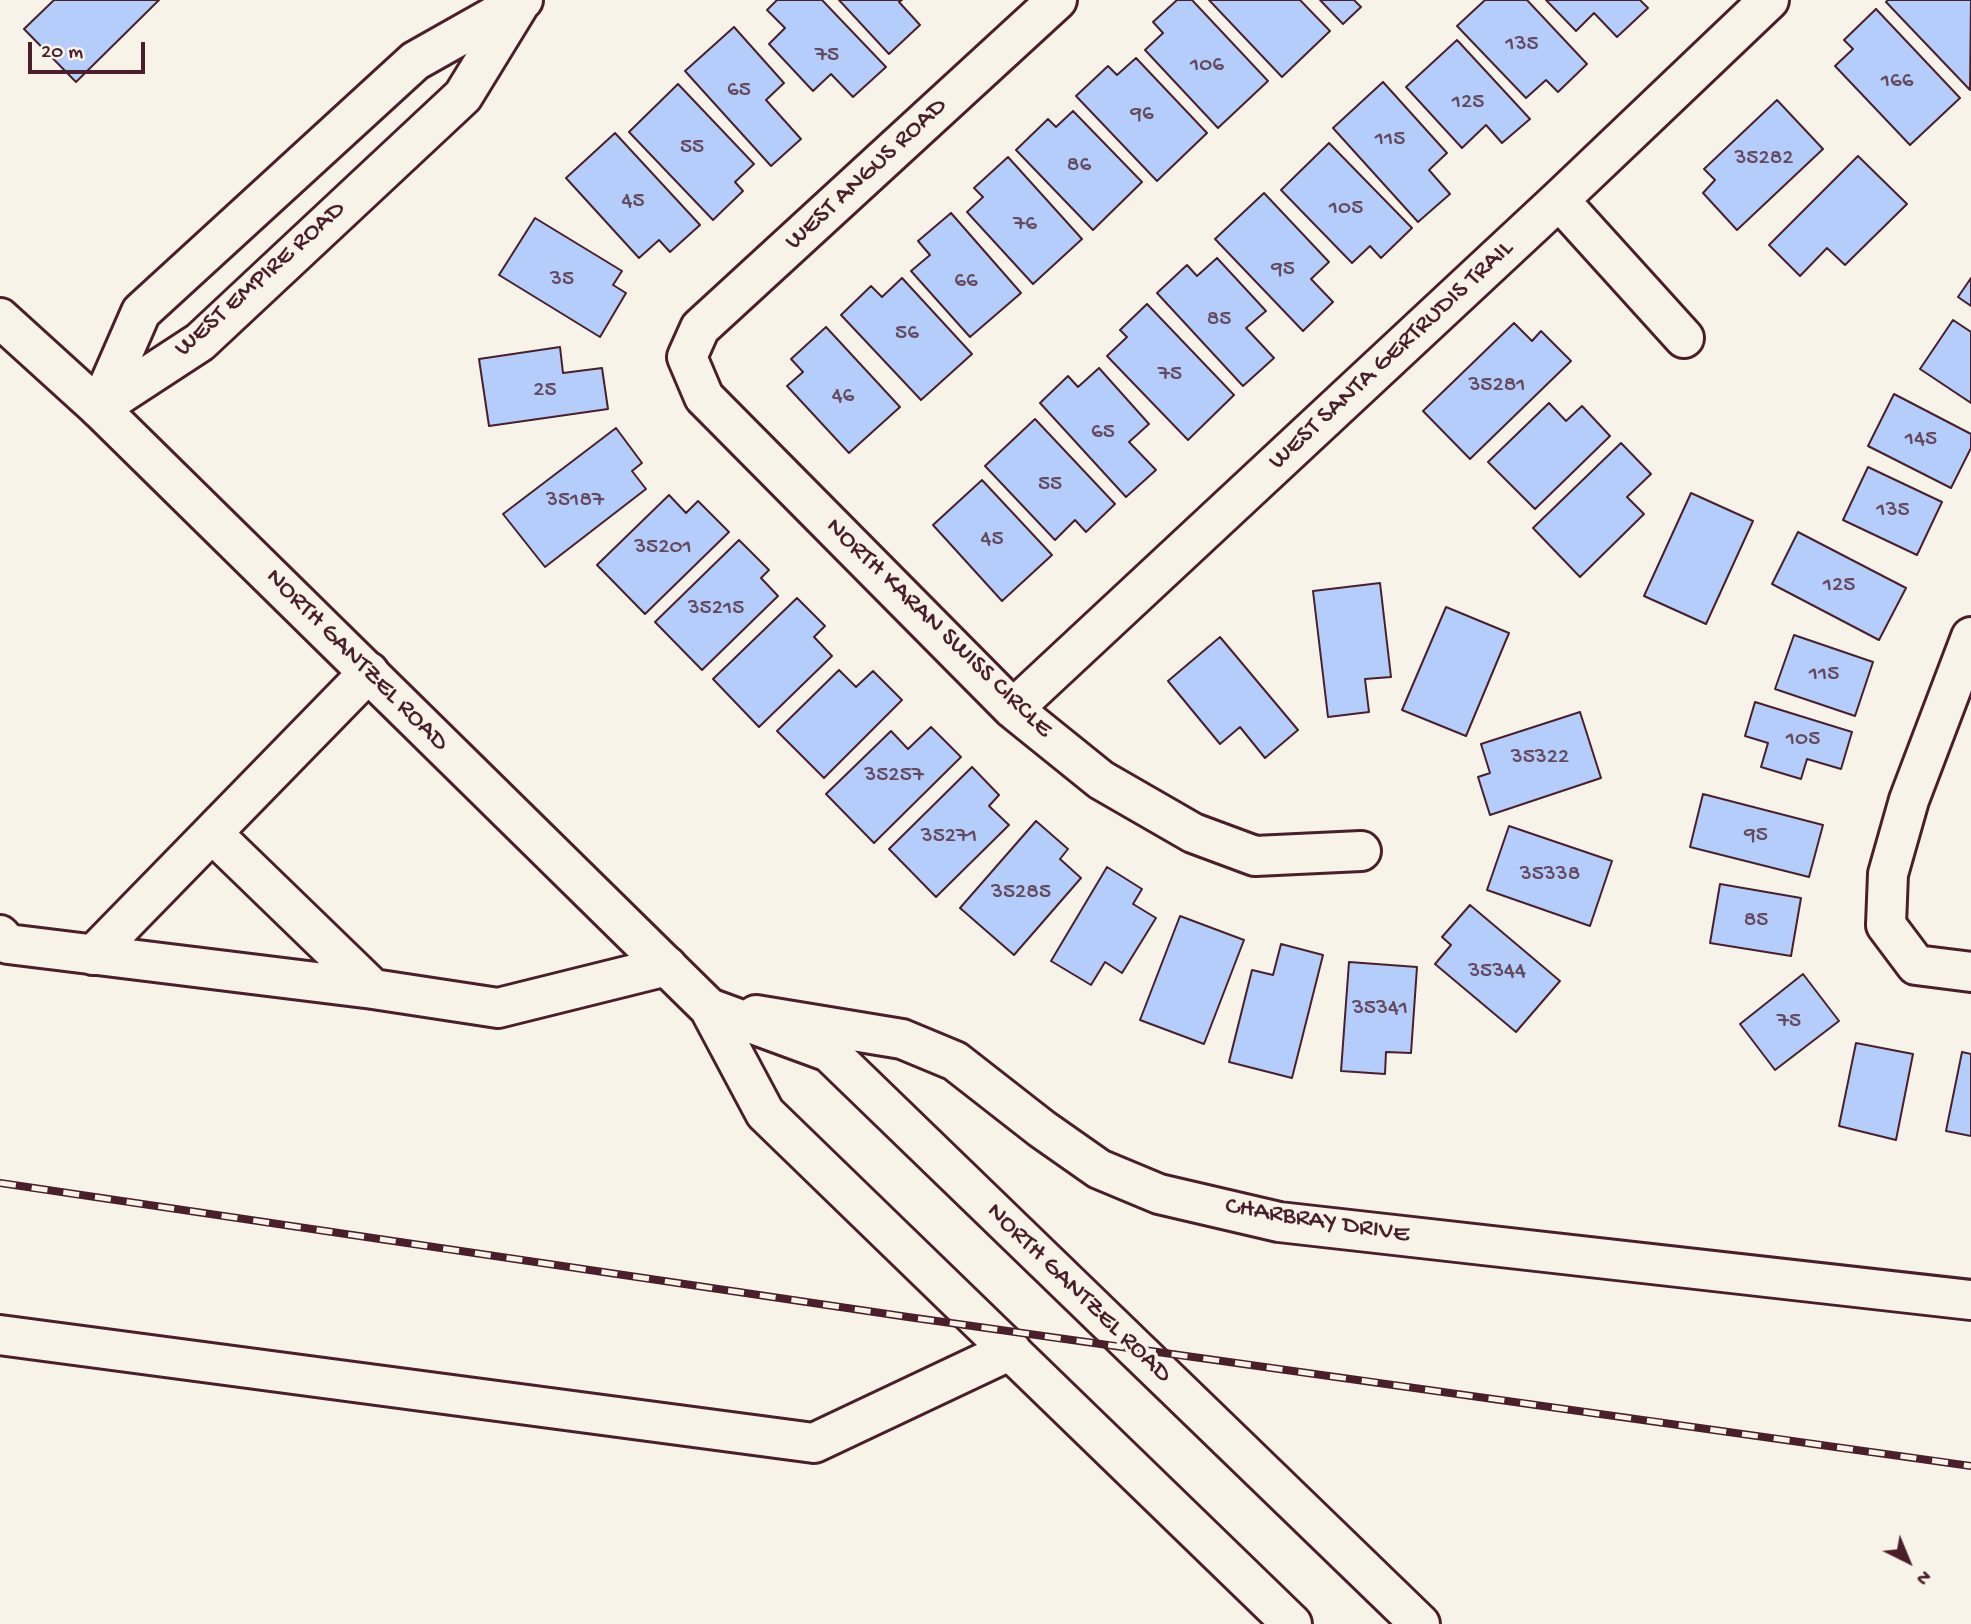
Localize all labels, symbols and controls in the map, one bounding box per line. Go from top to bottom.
scale bar [32,28,149,72]
house number: 135 [1505,31,1539,59]
text: 20 m [41,41,83,66]
house number: 75 [815,42,839,70]
house number: 106 [1190,52,1224,80]
house number: 166 [1881,68,1913,96]
house number: 65 [727,77,751,105]
house number: 125 [1452,89,1484,117]
street label: WEST ANGUS ROAD [780,92,954,258]
house number: 96 [1130,101,1154,129]
house number: 115 [1375,126,1405,154]
house number: 55 [680,134,704,162]
house number: 35282 [1734,145,1794,173]
house number: 86 [1067,152,1091,180]
house number: 45 [622,188,644,216]
street label: WEST EMPIRE ROAD [169,195,353,365]
house number: 105 [1329,195,1363,223]
house number: 76 [1013,211,1037,239]
street label: WEST SANTA GERTRUDIS TRAIL [1263,234,1521,478]
house number: 95 [1271,256,1295,284]
house number: 35 [550,266,574,294]
house number: 66 [954,268,978,296]
house number: 85 [1207,306,1231,334]
house number: 56 [895,320,919,348]
house number: 75 [1158,361,1182,389]
house number: 35281 [1468,372,1526,400]
house number: 25 [533,377,557,405]
house number: 46 [832,383,854,411]
house number: 65 [1091,419,1115,447]
house number: 145 [1905,426,1937,454]
house number: 55 [1038,471,1062,499]
house number: 35187 [546,487,604,515]
house number: 135 [1876,497,1910,525]
street label: NORTH KARAN SWISS CIRCLE [818,512,1058,746]
house number: 45 [981,526,1003,554]
house number: 35201 [634,534,692,562]
street label: NORTH GANTZEL ROAD [258,563,454,759]
house number: 125 [1823,572,1855,600]
house number: 35215 [688,595,744,623]
house number: 115 [1809,661,1839,689]
house number: 105 [1786,726,1820,754]
house number: 35322 [1511,744,1569,772]
house number: 35257 [864,762,924,790]
house number: 95 [1744,822,1768,850]
house number: 35271 [921,823,977,851]
house number: 35338 [1520,861,1580,889]
house number: 35285 [991,879,1051,907]
house number: 85 [1744,907,1768,935]
house number: 35344 [1468,958,1526,986]
house number: 35341 [1352,995,1408,1023]
house number: 75 [1777,1008,1801,1036]
street label: CHARBRAY DRIVE [1223,1192,1411,1252]
street label: NORTH GANTZEL ROAD [979,1197,1177,1391]
north arrow [1873,1526,1943,1596]
text: N [1910,1564,1935,1589]

